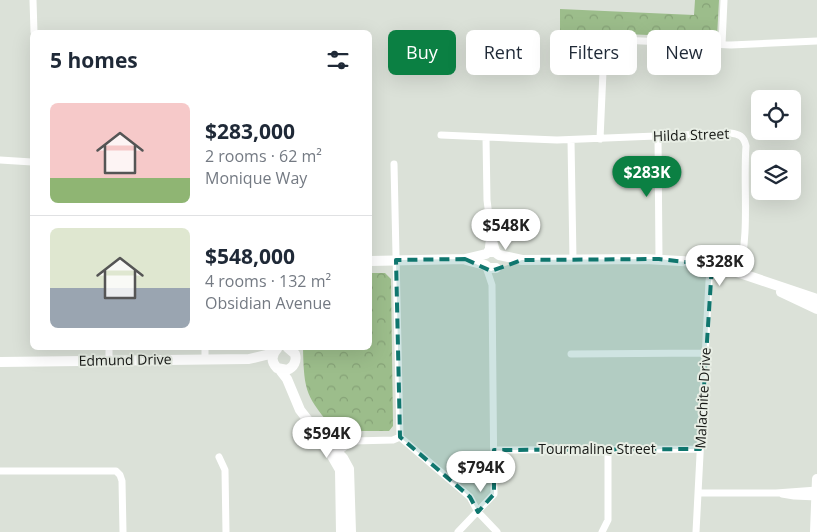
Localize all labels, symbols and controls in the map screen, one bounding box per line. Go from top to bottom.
chip: Buy [388,30,456,75]
chip: Rent [466,30,540,75]
chip: Filters [550,30,637,75]
chip: New [647,30,721,75]
text: 5 homes [50,46,138,74]
icon: filters [324,46,352,74]
map controls [751,90,801,200]
button: locate [751,90,801,140]
text: $283,000 [205,117,295,145]
icon: home [90,123,150,183]
street label: Hilda Street [652,124,730,145]
text: 2 rooms · 62 m² [205,145,322,167]
button: layers [751,150,801,200]
pin: $283K [612,156,682,198]
text: $283K [623,161,671,183]
text: Monique Way [205,167,307,189]
pin: $548K [471,208,541,251]
text: $548K [482,214,530,236]
text: $548,000 [205,242,295,270]
pin: $328K [685,244,755,287]
icon: home [90,248,150,308]
text: $328K [696,250,744,272]
text: 4 rooms · 132 m² [205,270,331,292]
text: Obsidian Avenue [205,292,331,314]
street label: Malachite Drive [690,347,715,449]
street label: Edmund Drive [78,349,172,370]
pin: $594K [292,416,362,459]
text: $594K [303,422,351,444]
street label: Tourmaline Street [538,439,656,458]
pin: $794K [446,450,516,493]
text: $794K [457,456,505,478]

